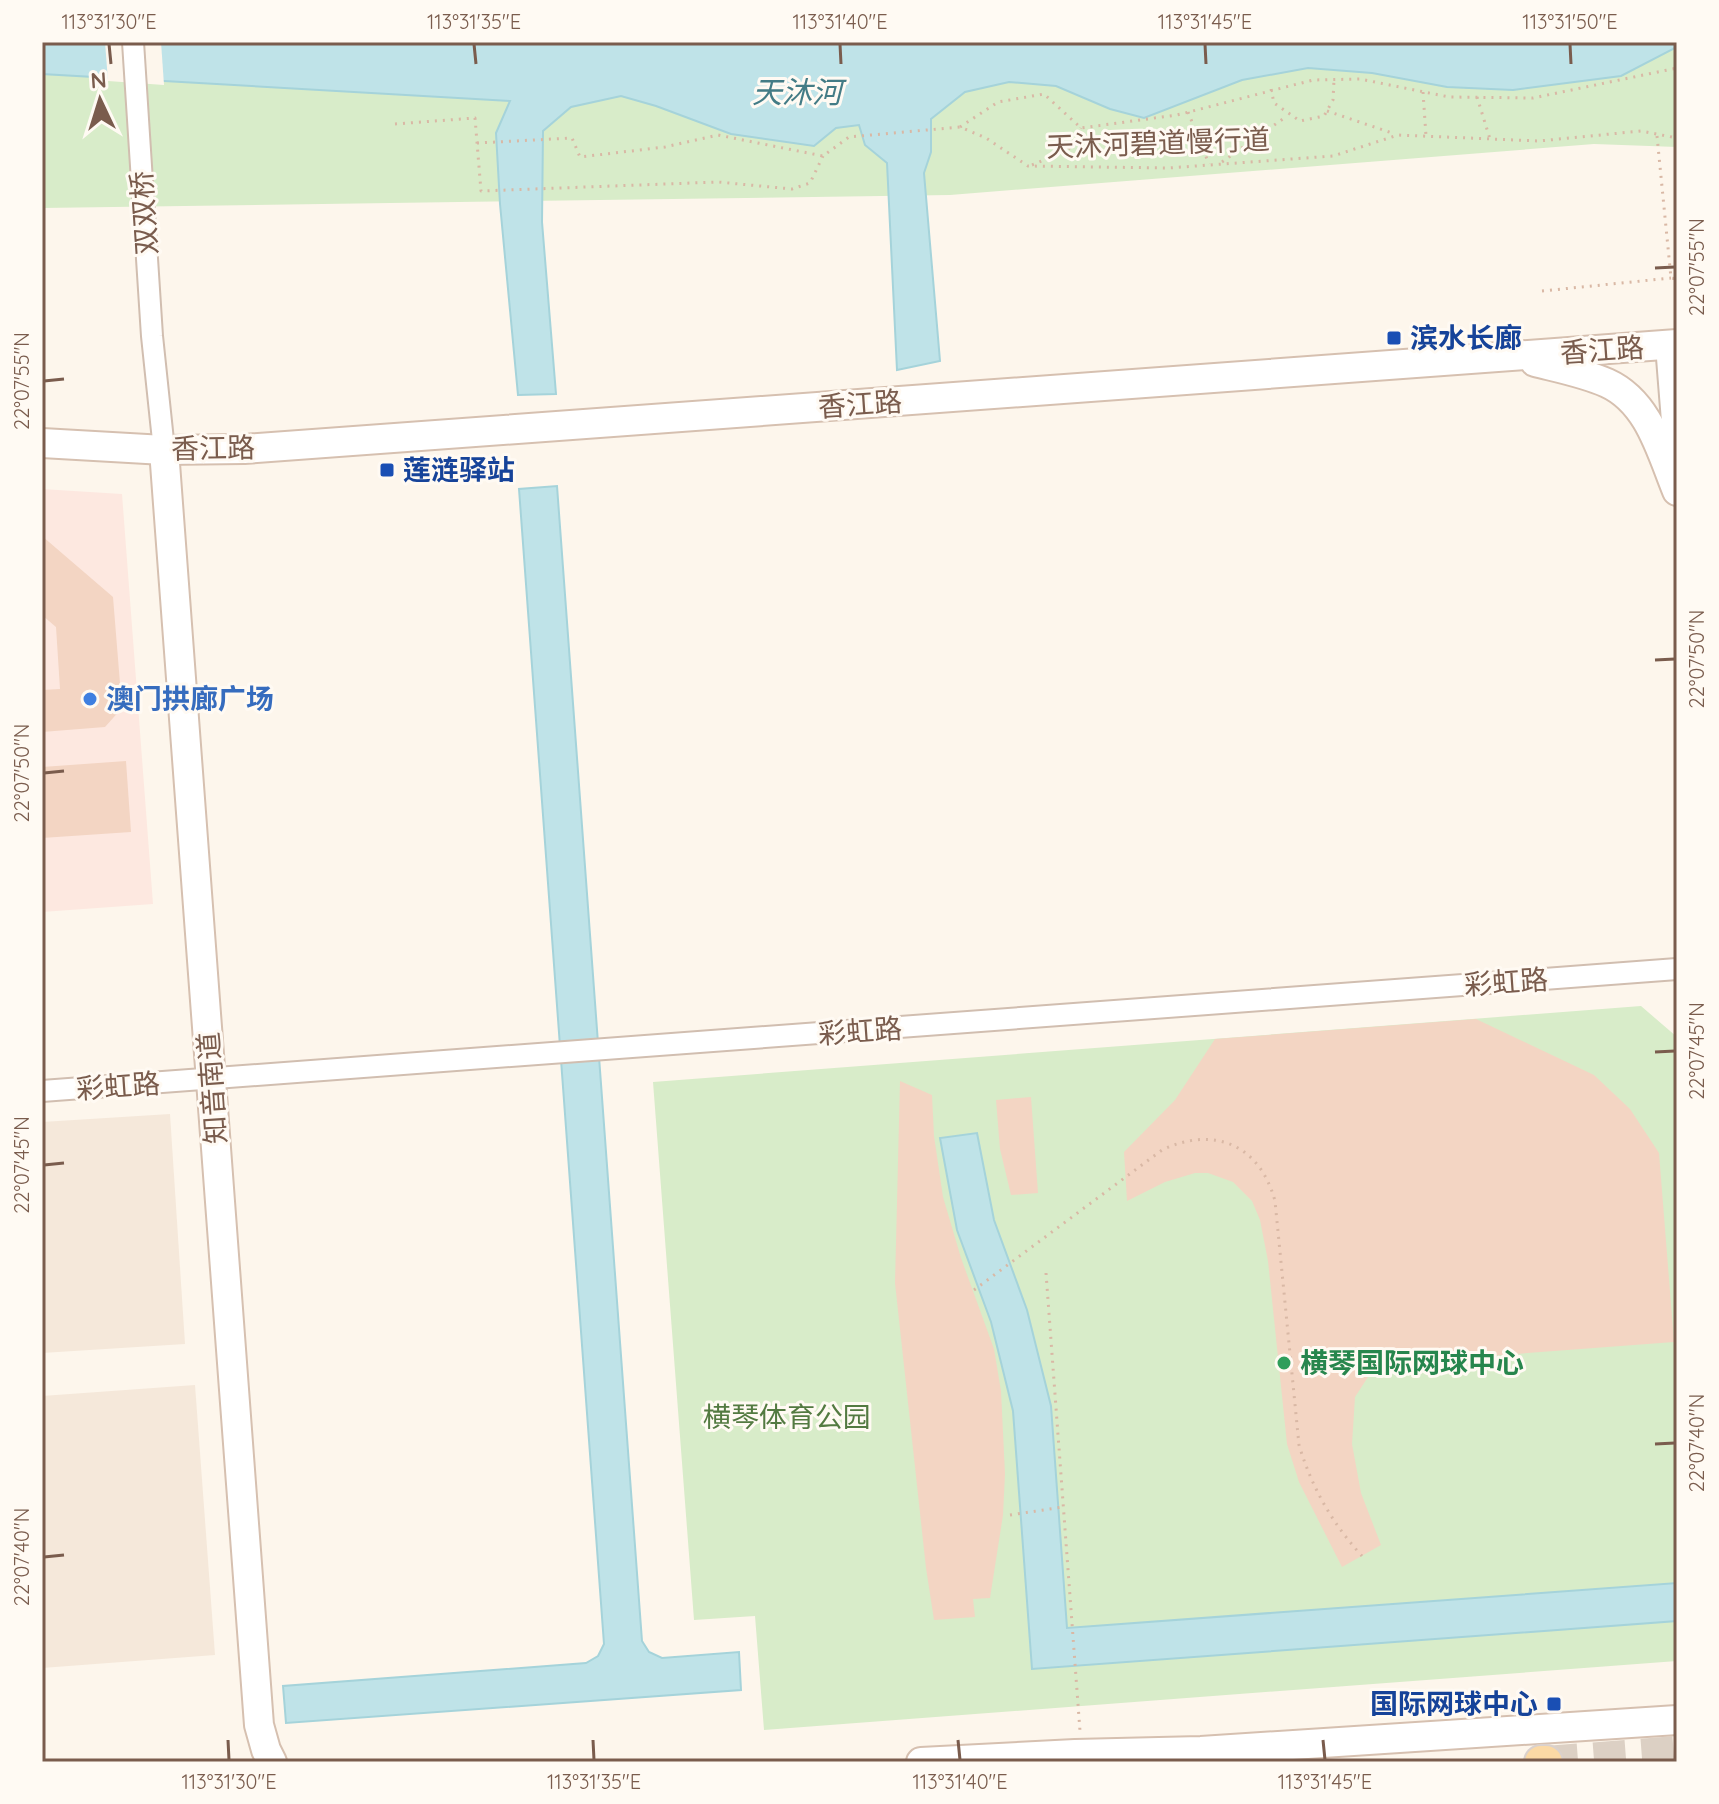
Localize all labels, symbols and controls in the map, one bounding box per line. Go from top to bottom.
text: 113°31'30"E [61,9,157,34]
text: 113°31'35"E [427,9,521,34]
text: 113°31'40"E [792,9,888,34]
text: 113°31'45"E [1158,9,1252,34]
text: 113°31'50"E [1522,9,1618,34]
north arrow [60,60,140,140]
text: N [90,66,108,95]
water label: 天沐河 [752,73,847,111]
street label: 天沐河碧道慢行道 [1045,121,1271,164]
street label: 双双桥 [123,170,164,256]
text: 22°07'55"N [1684,218,1709,316]
place label: 滨水长廊 [1410,320,1522,355]
marker: 滨水长廊 [1385,329,1403,347]
street label: 香江路 [1559,329,1645,370]
text: 22°07'55"N [9,332,34,430]
street label: 香江路 [817,383,903,424]
street label: 香江路 [171,429,255,466]
place label: 莲涟驿站 [403,452,515,487]
marker: 莲涟驿站 [378,461,396,479]
text: 22°07'50"N [1684,610,1709,708]
place label: 澳门拱廊广场 [106,681,274,716]
marker: 澳门拱廊广场 [81,690,99,708]
text: 22°07'50"N [9,724,34,822]
street label: 彩虹路 [1463,961,1549,1002]
text: 22°07'45"N [1684,1002,1709,1100]
street label: 彩虹路 [817,1010,903,1051]
street label: 知音南道 [190,1031,233,1145]
street label: 彩虹路 [75,1065,161,1106]
text: 22°07'45"N [9,1116,34,1214]
place label: 横琴国际网球中心 [1300,1345,1524,1380]
marker: 横琴国际网球中心 [1275,1354,1293,1372]
text: 22°07'40"N [1684,1394,1709,1492]
park label: 横琴体育公园 [703,1399,871,1434]
text: 22°07'40"N [9,1508,34,1606]
place label: 国际网球中心 [1370,1686,1538,1721]
marker: 国际网球中心 [1545,1695,1563,1713]
text: 113°31'30"E [181,1769,277,1794]
text: 113°31'35"E [547,1769,641,1794]
text: 113°31'40"E [912,1769,1008,1794]
text: 113°31'45"E [1278,1769,1372,1794]

